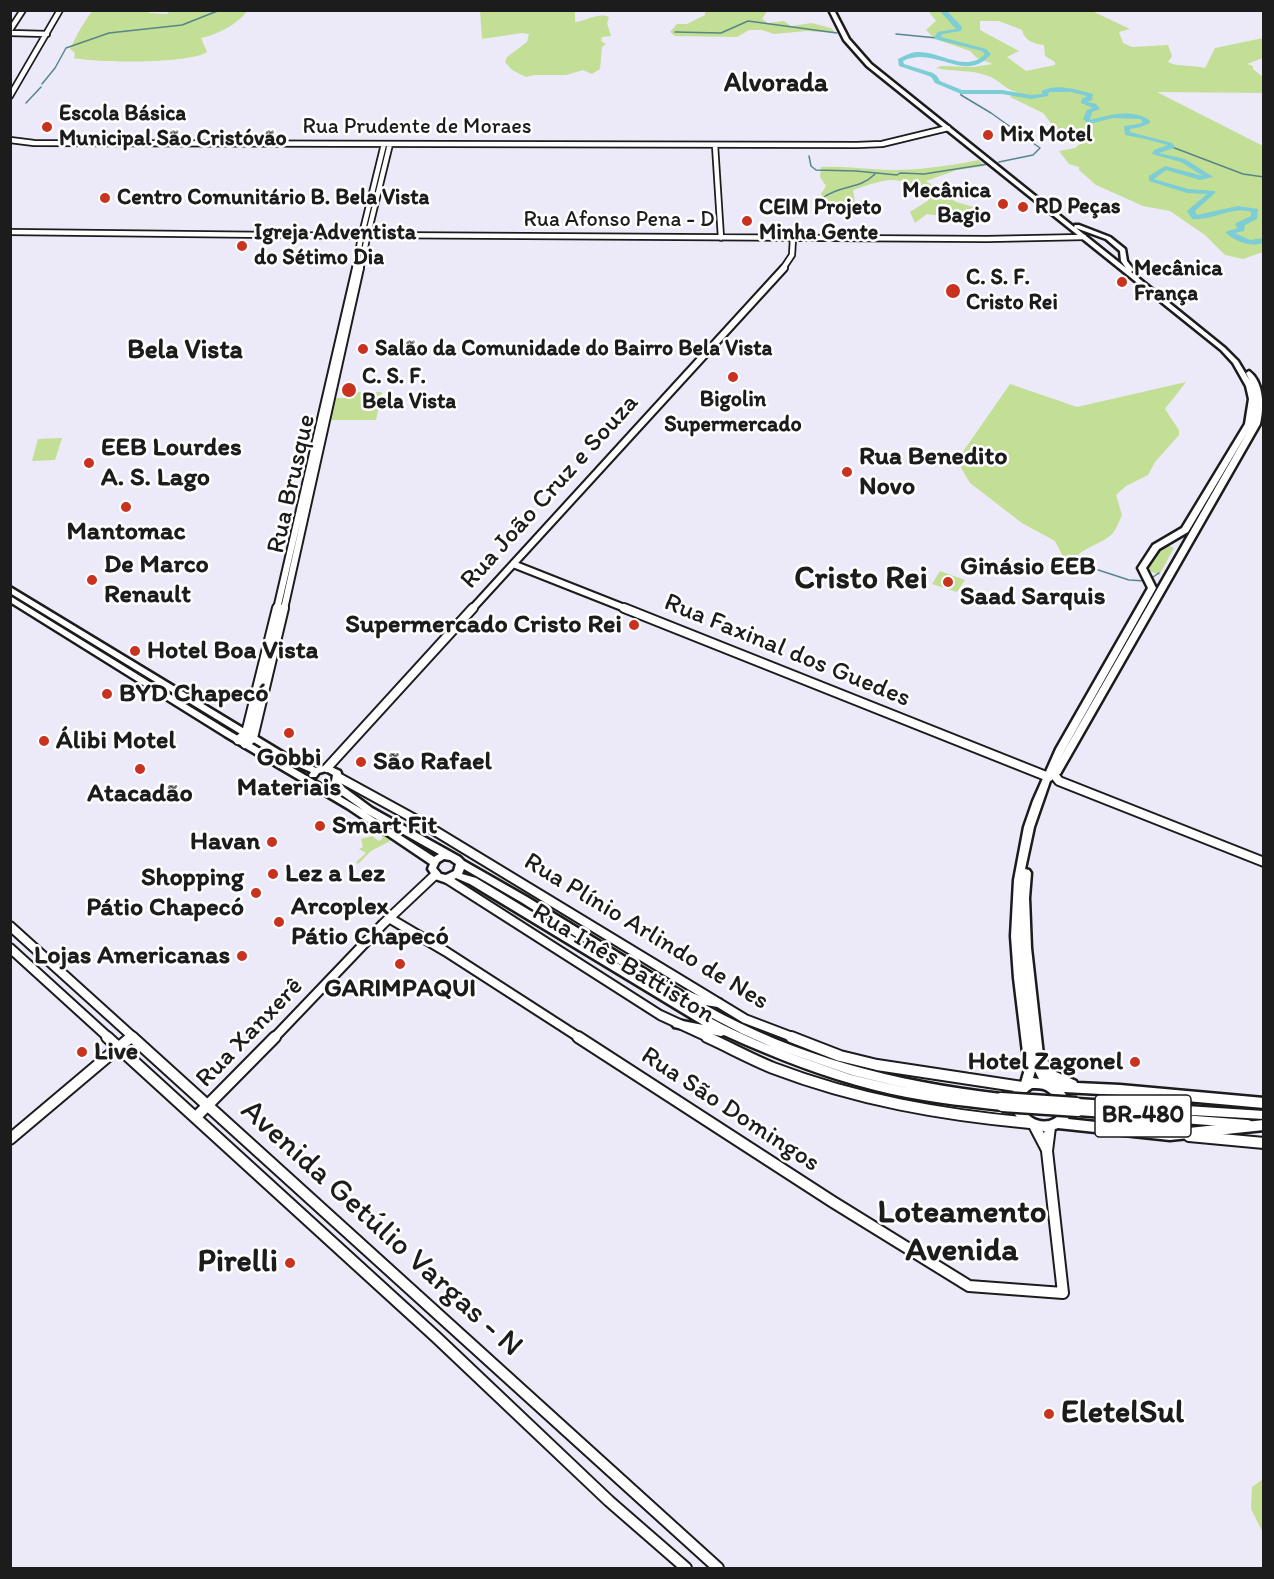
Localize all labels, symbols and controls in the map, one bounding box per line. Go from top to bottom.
district label: Alvorada [724,68,828,100]
place label: Escola Básica Municipal São Cristóvão [59,101,287,152]
street label: Rua Prudente de Moraes [302,114,532,140]
marker: Escola Básica Municipal São Cristóvão [40,120,54,134]
place label: Mix Motel [1000,122,1092,148]
marker: Mix Motel [981,128,995,142]
place label: Mecânica Bagio [902,178,991,230]
place label: Centro Comunitário B. Bela Vista [117,185,429,211]
marker: Centro Comunitário B. Bela Vista [98,191,112,205]
place label: RD Peças [1035,194,1120,220]
place label: CEIM Projeto Minha Gente [759,195,882,246]
marker: Mecânica Bagio [996,197,1010,211]
marker: RD Peças [1016,200,1030,214]
street label: Rua Afonso Pena - D [523,207,715,233]
marker: CEIM Projeto Minha Gente [740,214,754,228]
place label: Igreja Adventista do Sétimo Dia [254,220,416,272]
marker: Igreja Adventista do Sétimo Dia [235,239,249,253]
place label: Mecânica França [1134,256,1223,308]
place label: C. S. F. Cristo Rei [966,265,1058,316]
marker: Mecânica França [1115,275,1129,289]
marker: C. S. F. Cristo Rei [944,282,962,300]
district label: Bela Vista [127,335,243,367]
place label: Salão da Comunidade do Bairro Bela Vista [375,336,772,362]
marker: Salão da Comunidade do Bairro Bela Vista [356,342,370,356]
place label: C. S. F. Bela Vista [362,364,456,416]
marker: Bigolin Supermercado [726,370,740,384]
marker: C. S. F. Bela Vista [340,381,358,399]
place label: Bigolin Supermercado [664,387,802,439]
street label: Rua João Cruz e Souza [454,388,646,596]
street label: Rua Brusque [261,411,323,557]
place label: EEB Lourdes A. S. Lago [101,432,242,494]
place label: Rua Benedito Novo [859,441,1008,502]
marker: EEB Lourdes A. S. Lago [82,456,96,470]
marker: Rua Benedito Novo [840,465,854,479]
marker: Mantomac [119,500,133,514]
place label: Mantomac [66,516,186,548]
place label: De Marco Renault [104,549,209,610]
place label: Ginásio EEB Saad Sarquis [960,551,1105,612]
district label: Cristo Rei [794,561,928,599]
marker: De Marco Renault [85,573,99,587]
marker: Ginásio EEB Saad Sarquis [941,575,955,589]
street label: Rua Faxinal dos Guedes [659,587,915,715]
place label: Supermercado Cristo Rei [345,609,622,641]
marker: Supermercado Cristo Rei [627,618,641,632]
place label: Hotel Boa Vista [147,635,318,667]
marker: Hotel Boa Vista [128,644,142,658]
place label: BYD Chapecó [119,678,269,710]
marker: BYD Chapecó [100,687,114,701]
place label: Álibi Motel [56,725,176,757]
marker: Gobbi Materiais [282,726,296,740]
marker: Álibi Motel [37,734,51,748]
place label: Gobbi Materiais [237,742,341,804]
place label: São Rafael [373,746,492,778]
marker: São Rafael [354,755,368,769]
marker: Atacadão [133,762,147,776]
place label: Atacadão [87,778,193,810]
place label: Smart Fit [332,810,437,842]
marker: Smart Fit [313,819,327,833]
place label: Havan [190,826,260,858]
marker: Havan [265,835,279,849]
street label: Rua Plínio Arlindo de Nes [518,846,774,1018]
place label: Lez a Lez [285,858,385,890]
place label: Shopping Pátio Chapecó [86,862,244,924]
marker: Lez a Lez [266,867,280,881]
marker: Shopping Pátio Chapecó [249,886,263,900]
place label: Arcoplex Pátio Chapecó [291,891,449,952]
street label: Rua Inês Battiston [526,897,720,1031]
marker: Arcoplex Pátio Chapecó [272,915,286,929]
place label: Lojas Americanas [34,940,230,972]
marker: Lojas Americanas [235,949,249,963]
marker: GARIMPAQUI [393,957,407,971]
street label: Rua Xanxerê [190,971,310,1095]
place label: GARIMPAQUI [324,973,476,1005]
place label: Live [94,1036,138,1068]
street label: Rua São Domingos [635,1041,825,1179]
marker: Live [75,1045,89,1059]
place label: Hotel Zagonel [968,1046,1123,1078]
marker: Hotel Zagonel [1128,1055,1142,1069]
street label: Avenida Getúlio Vargas - N [232,1092,530,1366]
road number: BR-480 [1095,1095,1191,1137]
district label: Loteamento Avenida [878,1194,1046,1272]
place label: Pirelli [197,1244,278,1282]
marker: Pirelli [283,1256,297,1270]
place label: EletelSul [1061,1395,1184,1433]
marker: EletelSul [1042,1407,1056,1421]

